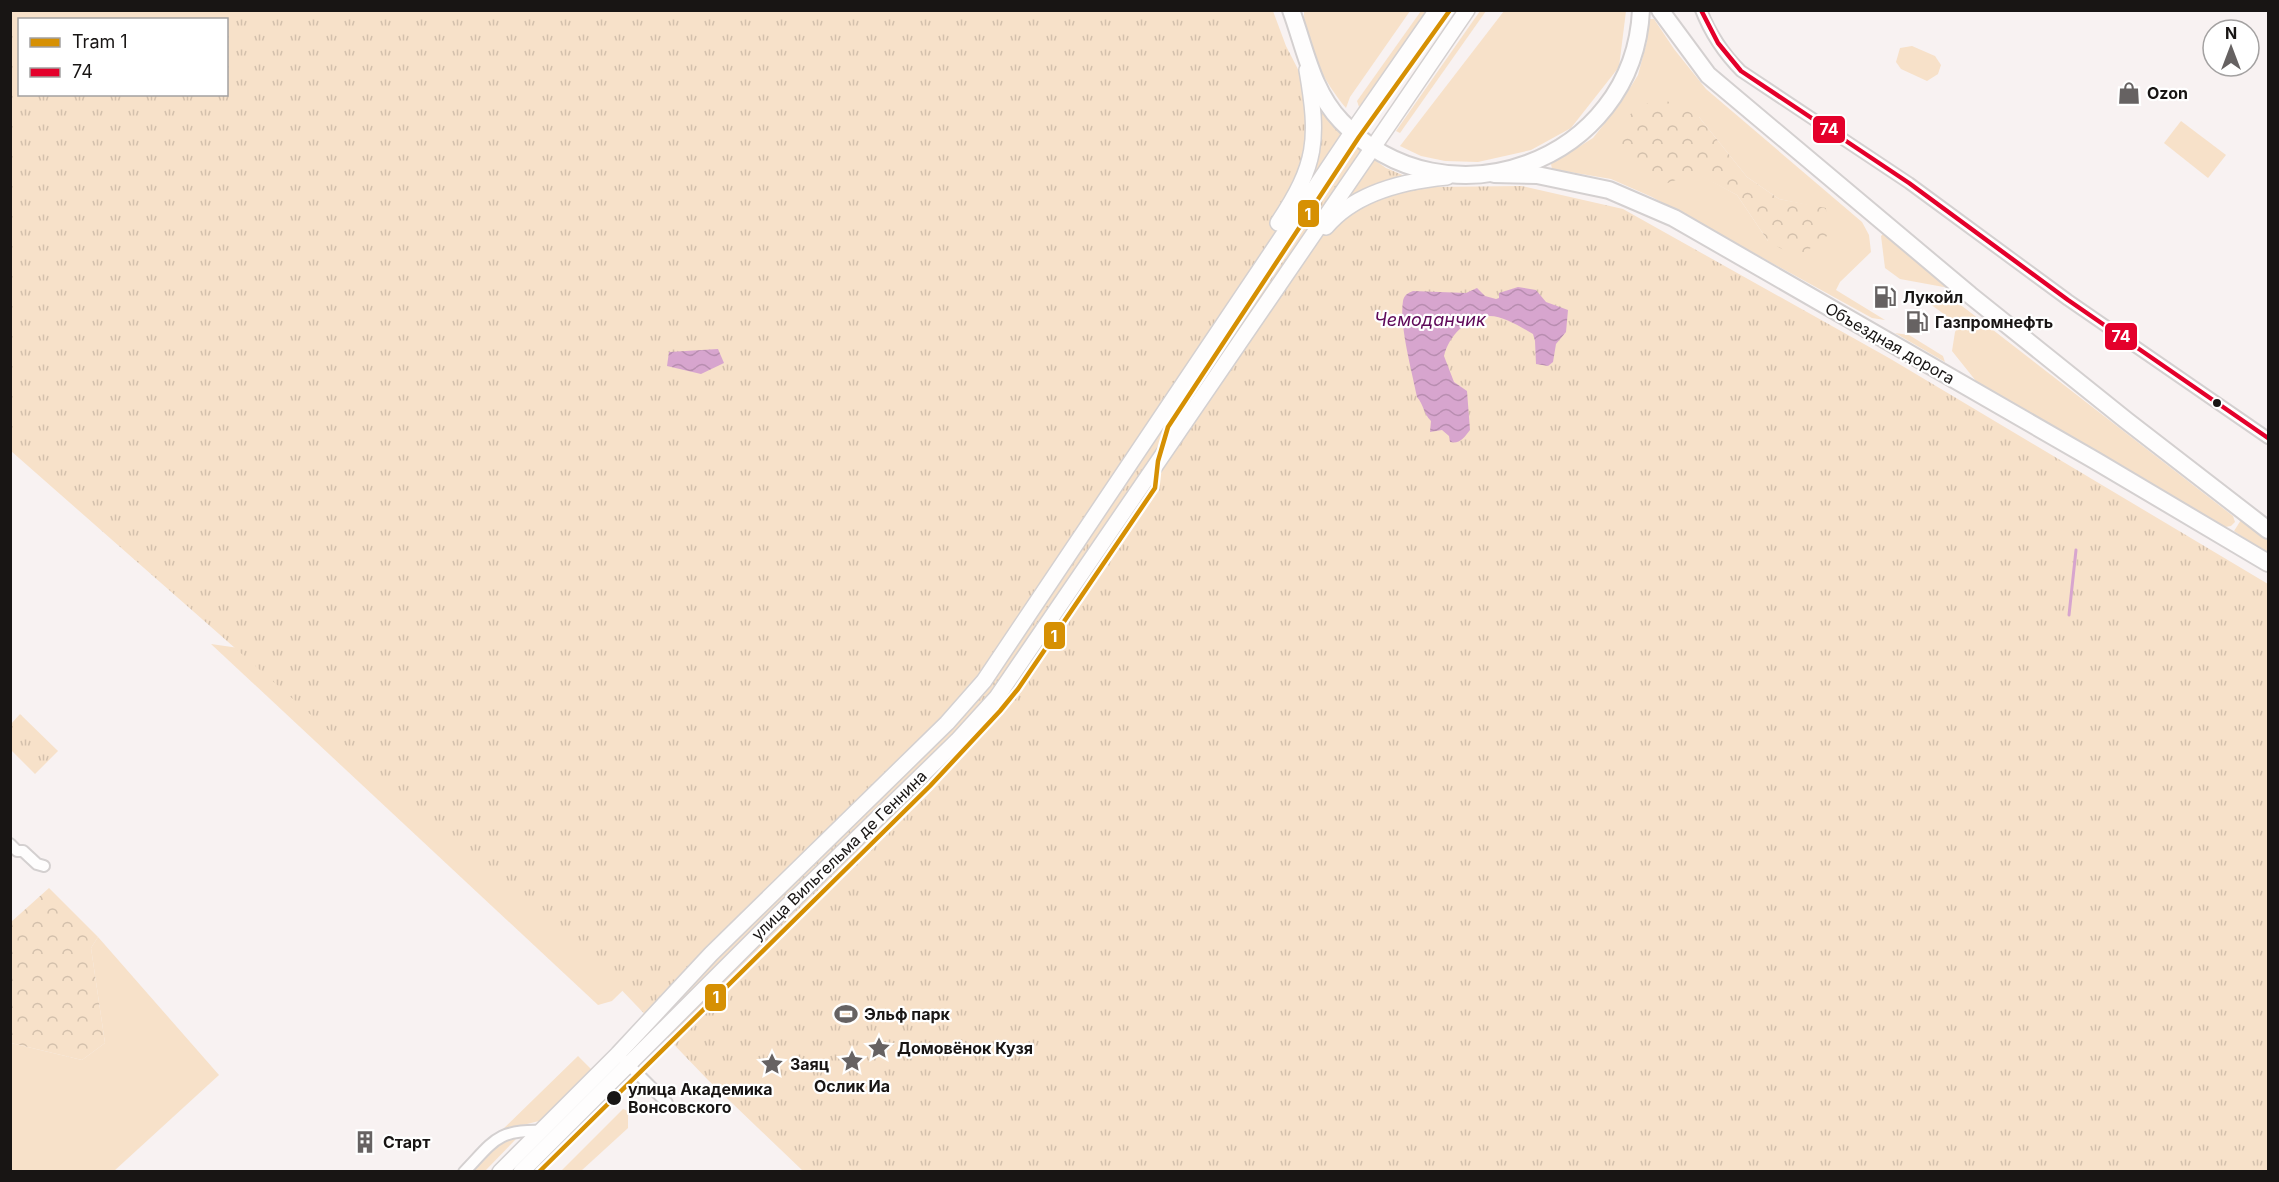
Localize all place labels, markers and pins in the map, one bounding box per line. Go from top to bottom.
shop icon: Ozon [2116,80,2142,106]
place label: Ozon [2147,83,2188,103]
fuel station icon: Лукойл [1872,284,1898,310]
place label: Лукойл [1903,287,1963,307]
fuel station icon: Газпромнефть [1904,309,1930,335]
place label: Газпромнефть [1935,312,2053,332]
unlabelled marker [2211,397,2223,409]
sports icon: Эльф парк [833,1001,859,1027]
place label: Эльф парк [864,1004,951,1024]
place icon: Домовёнок Кузя [866,1035,892,1061]
place label: Домовёнок Кузя [897,1038,1033,1058]
place icon: Ослик Иа [839,1048,865,1074]
place icon: Заяц [759,1051,785,1077]
place label: Заяц [790,1054,830,1074]
place label: Ослик Иа [814,1076,890,1096]
place label: улица Академика Вонсовского [628,1079,772,1117]
marker: улица Академика Вонсовского [605,1089,623,1107]
building icon: Старт [352,1129,378,1155]
place label: Старт [383,1132,430,1152]

